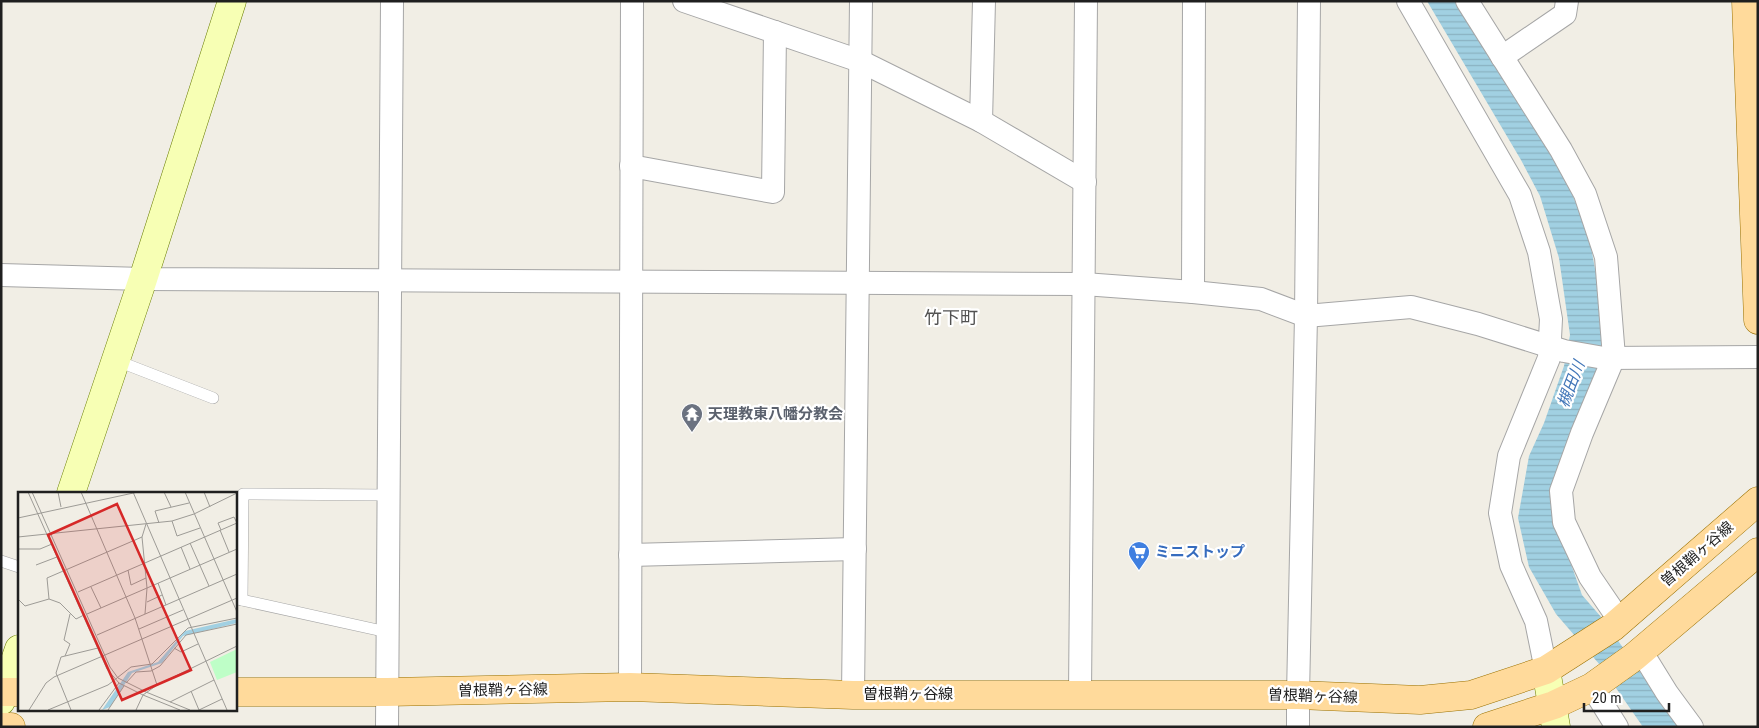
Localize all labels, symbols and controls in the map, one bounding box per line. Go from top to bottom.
district label: 竹下町 [924,307,978,328]
water label: 槻田川 [1554,356,1589,410]
temple icon: 天理教東八幡分教会 [680,402,704,433]
place label: 天理教東八幡分教会 [708,405,843,423]
inset map [18,492,236,710]
street label: 曽根鞘ヶ谷線 [1657,518,1737,590]
supermarket icon: ミニストップ [1127,540,1151,571]
place label: ミニストップ [1155,543,1245,561]
street label: 曽根鞘ヶ谷線 [458,680,548,700]
scale bar [1584,680,1669,712]
street label: 曽根鞘ヶ谷線 [863,685,953,703]
street label: 曽根鞘ヶ谷線 [1268,685,1358,707]
text: 20 m [1592,689,1622,707]

